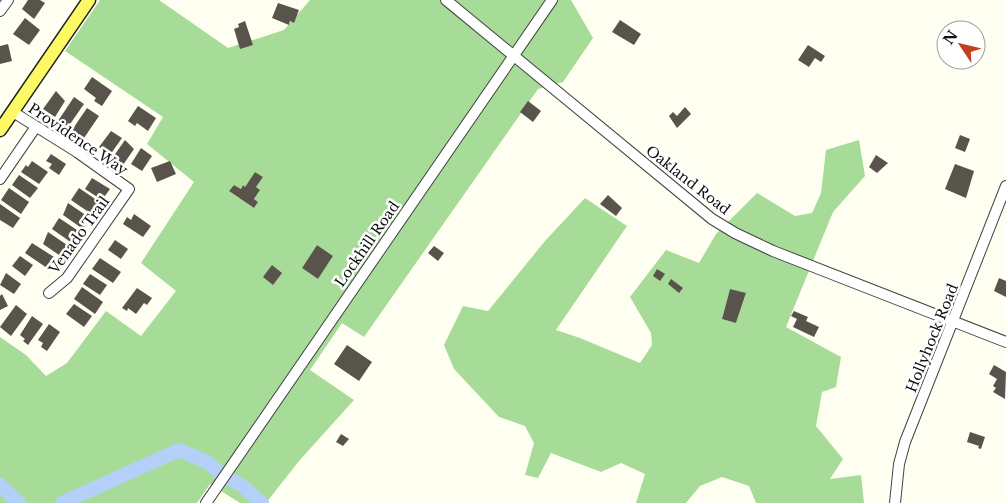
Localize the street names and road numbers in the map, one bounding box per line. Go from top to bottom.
street label: Providence Way [25,99,131,179]
street label: Oakland Road [642,141,734,219]
street label: Venado Trail [44,192,113,278]
street label: Lockhill Road [331,197,403,290]
street label: Hollyhock Road [902,281,962,395]

